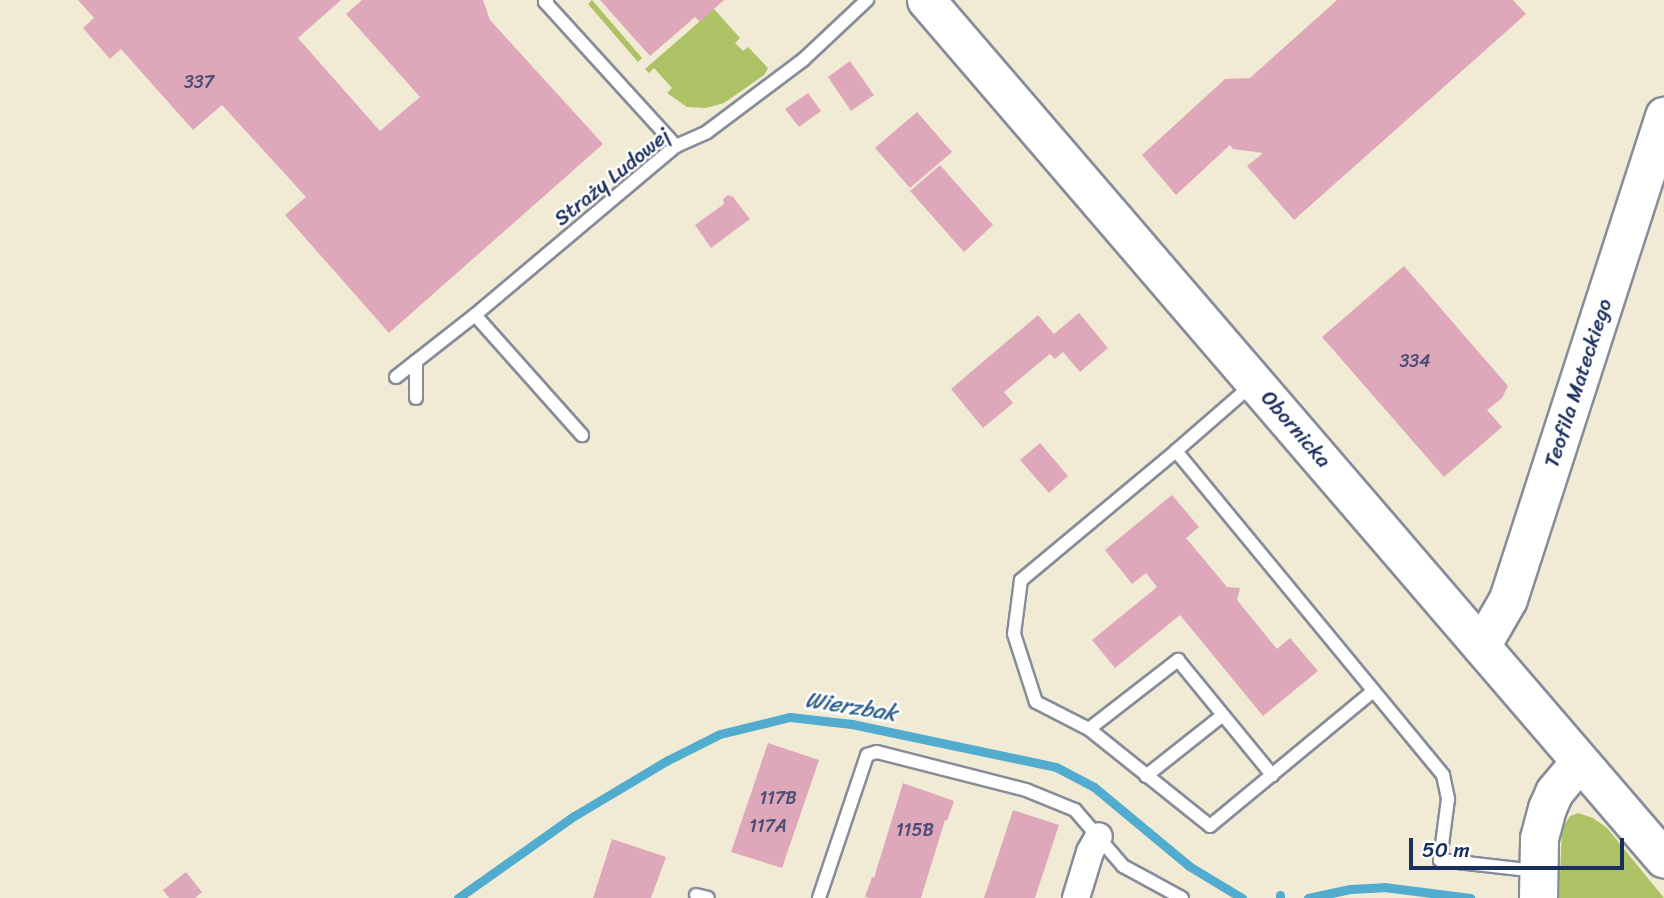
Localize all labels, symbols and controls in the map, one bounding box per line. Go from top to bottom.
house number: 337 [184,71,214,93]
street label: Straży Ludowej [549,123,675,231]
street label: Teofila Mateckiego [1539,295,1617,471]
house number: 334 [1399,350,1431,372]
street label: Obornicka [1256,385,1336,473]
water label: Wierzbak [803,686,899,728]
house number: 117B [759,787,797,809]
house number: 117A [749,815,787,837]
house number: 115B [896,819,934,841]
scale bar [1412,824,1627,868]
text: 50 m [1422,831,1470,869]

